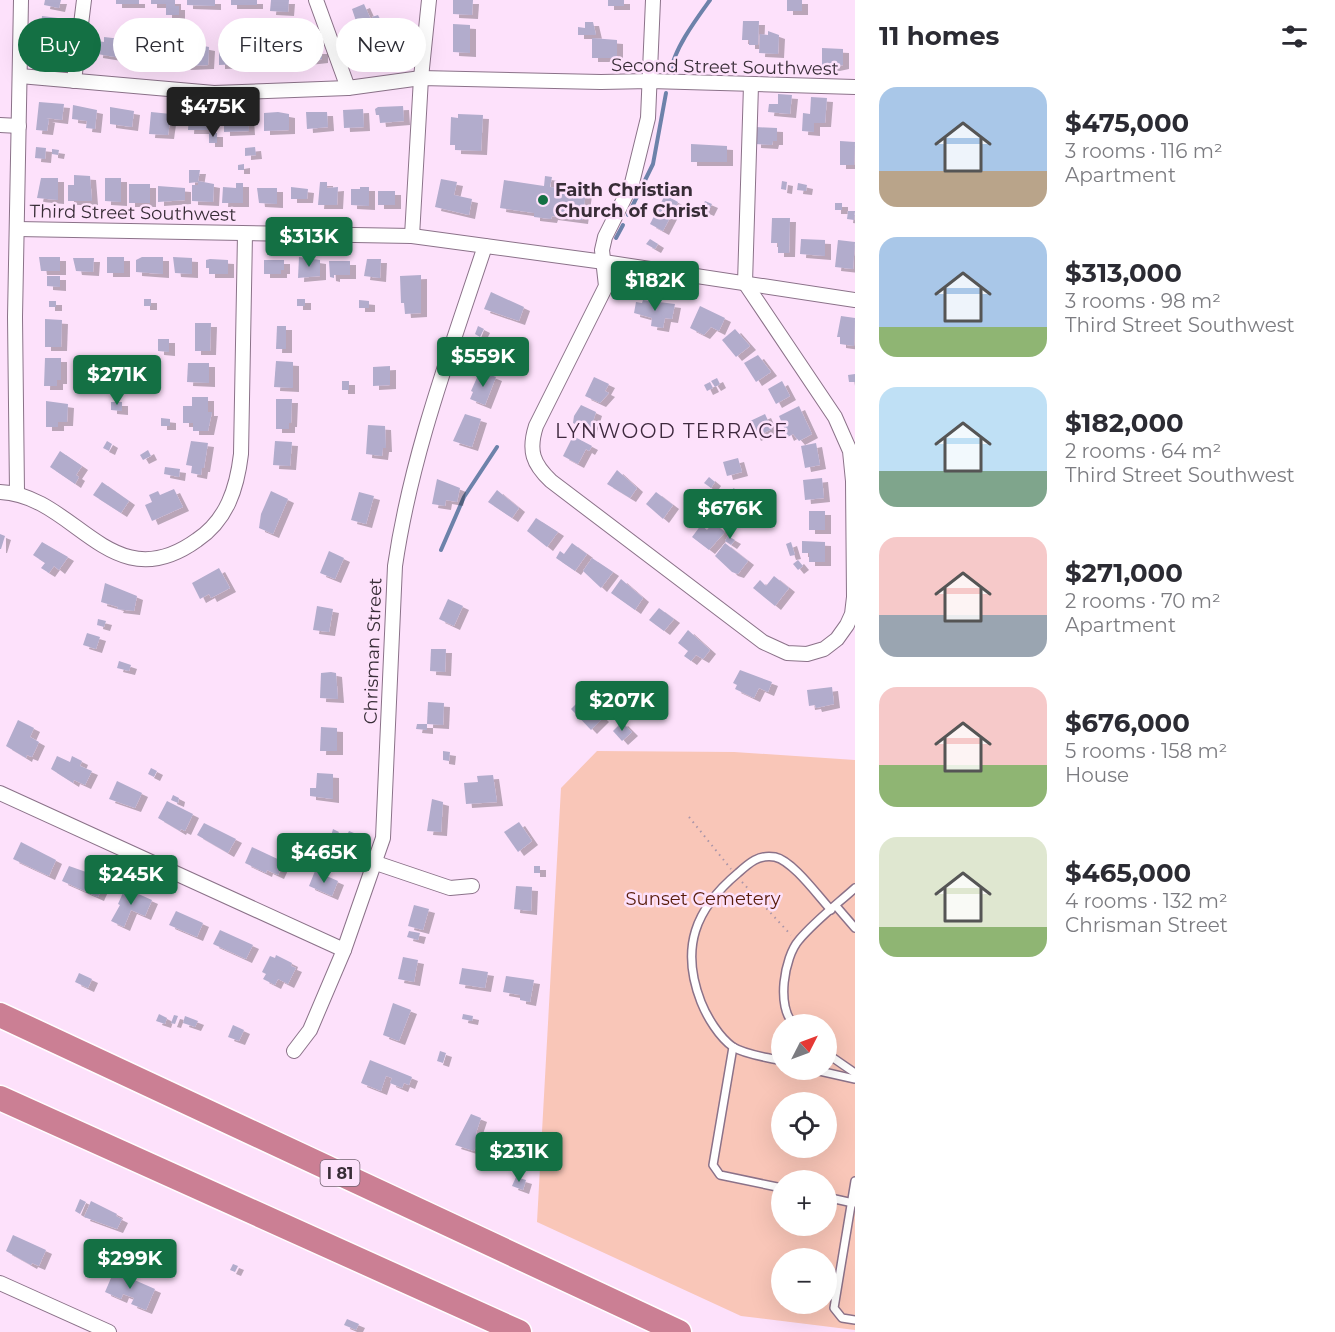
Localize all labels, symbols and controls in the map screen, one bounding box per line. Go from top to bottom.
chip: Buy [18,18,101,72]
chip: Rent [113,18,206,72]
chip: Filters [218,18,324,72]
chip: New [336,18,426,72]
text: 11 homes [879,20,999,52]
icon: filters [1278,20,1311,53]
street label: Second Street Southwest [611,54,839,80]
pin: $475K [171,87,255,138]
text: $475K [181,94,245,118]
text: $475,000 [1065,107,1189,139]
icon: home [927,111,999,183]
text: 3 rooms · 116 m² [1065,139,1223,163]
text: Apartment [1065,163,1176,187]
place label: Faith Christian Church of Christ [555,179,709,222]
marker: Faith Christian Church of Christ [536,193,550,207]
street label: Third Street Southwest [29,200,237,226]
pin: $313K [267,217,351,268]
text: $313K [279,224,339,248]
text: $313,000 [1065,257,1182,289]
pin: $182K [613,261,697,312]
icon: home [927,261,999,333]
text: $182K [625,268,685,292]
text: 3 rooms · 98 m² [1065,289,1221,313]
text: Third Street Southwest [1065,313,1295,337]
pin: $559K [441,337,525,388]
text: $559K [451,344,515,368]
pin: $271K [75,355,159,406]
text: $271K [87,362,147,386]
text: $182,000 [1065,407,1184,439]
icon: home [927,411,999,483]
district label: LYNWOOD TERRACE [555,419,789,443]
text: 2 rooms · 64 m² [1065,439,1221,463]
text: Third Street Southwest [1065,463,1295,487]
pin: $676K [688,489,772,540]
text: $676K [698,496,762,520]
text: $271,000 [1065,557,1183,589]
icon: home [927,561,999,633]
street label: Chrisman Street [359,577,387,725]
text: 2 rooms · 70 m² [1065,589,1221,613]
text: Apartment [1065,613,1176,637]
pin: $207K [580,681,664,732]
text: $207K [589,688,655,712]
text: $676,000 [1065,707,1190,739]
icon: home [927,711,999,783]
text: 5 rooms · 158 m² [1065,739,1227,763]
text: House [1065,763,1129,787]
pin: $465K [282,833,366,884]
text: $465K [291,840,357,864]
pin: $245K [89,855,173,906]
text: $465,000 [1065,857,1191,889]
icon: home [927,861,999,933]
text: $245K [99,862,163,886]
park label: Sunset Cemetery [626,888,781,910]
text: 4 rooms · 132 m² [1065,889,1228,913]
text: Chrisman Street [1065,913,1228,937]
north arrow [771,1014,837,1080]
map controls [771,1014,837,1314]
button: locate [771,1092,837,1158]
pin: $231K [477,1132,561,1183]
text: $231K [489,1139,549,1163]
road number: I 81 [320,1160,360,1186]
button: + [771,1170,837,1236]
pin: $299K [88,1239,172,1290]
text: $299K [98,1246,162,1270]
button: − [771,1248,837,1314]

